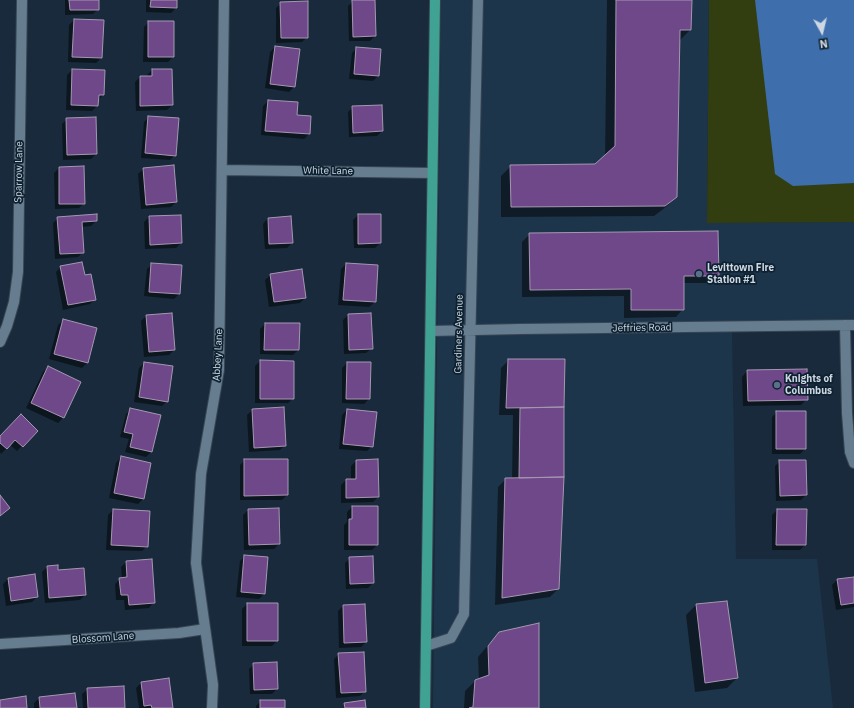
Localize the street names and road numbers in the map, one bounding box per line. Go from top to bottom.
street label: Sparrow Lane [12,141,26,203]
street label: White Lane [303,165,353,177]
street label: Gardiners Avenue [452,294,466,374]
street label: Jeffries Road [612,321,672,335]
street label: Abbey Lane [211,329,225,381]
street label: Blossom Lane [71,630,135,646]

